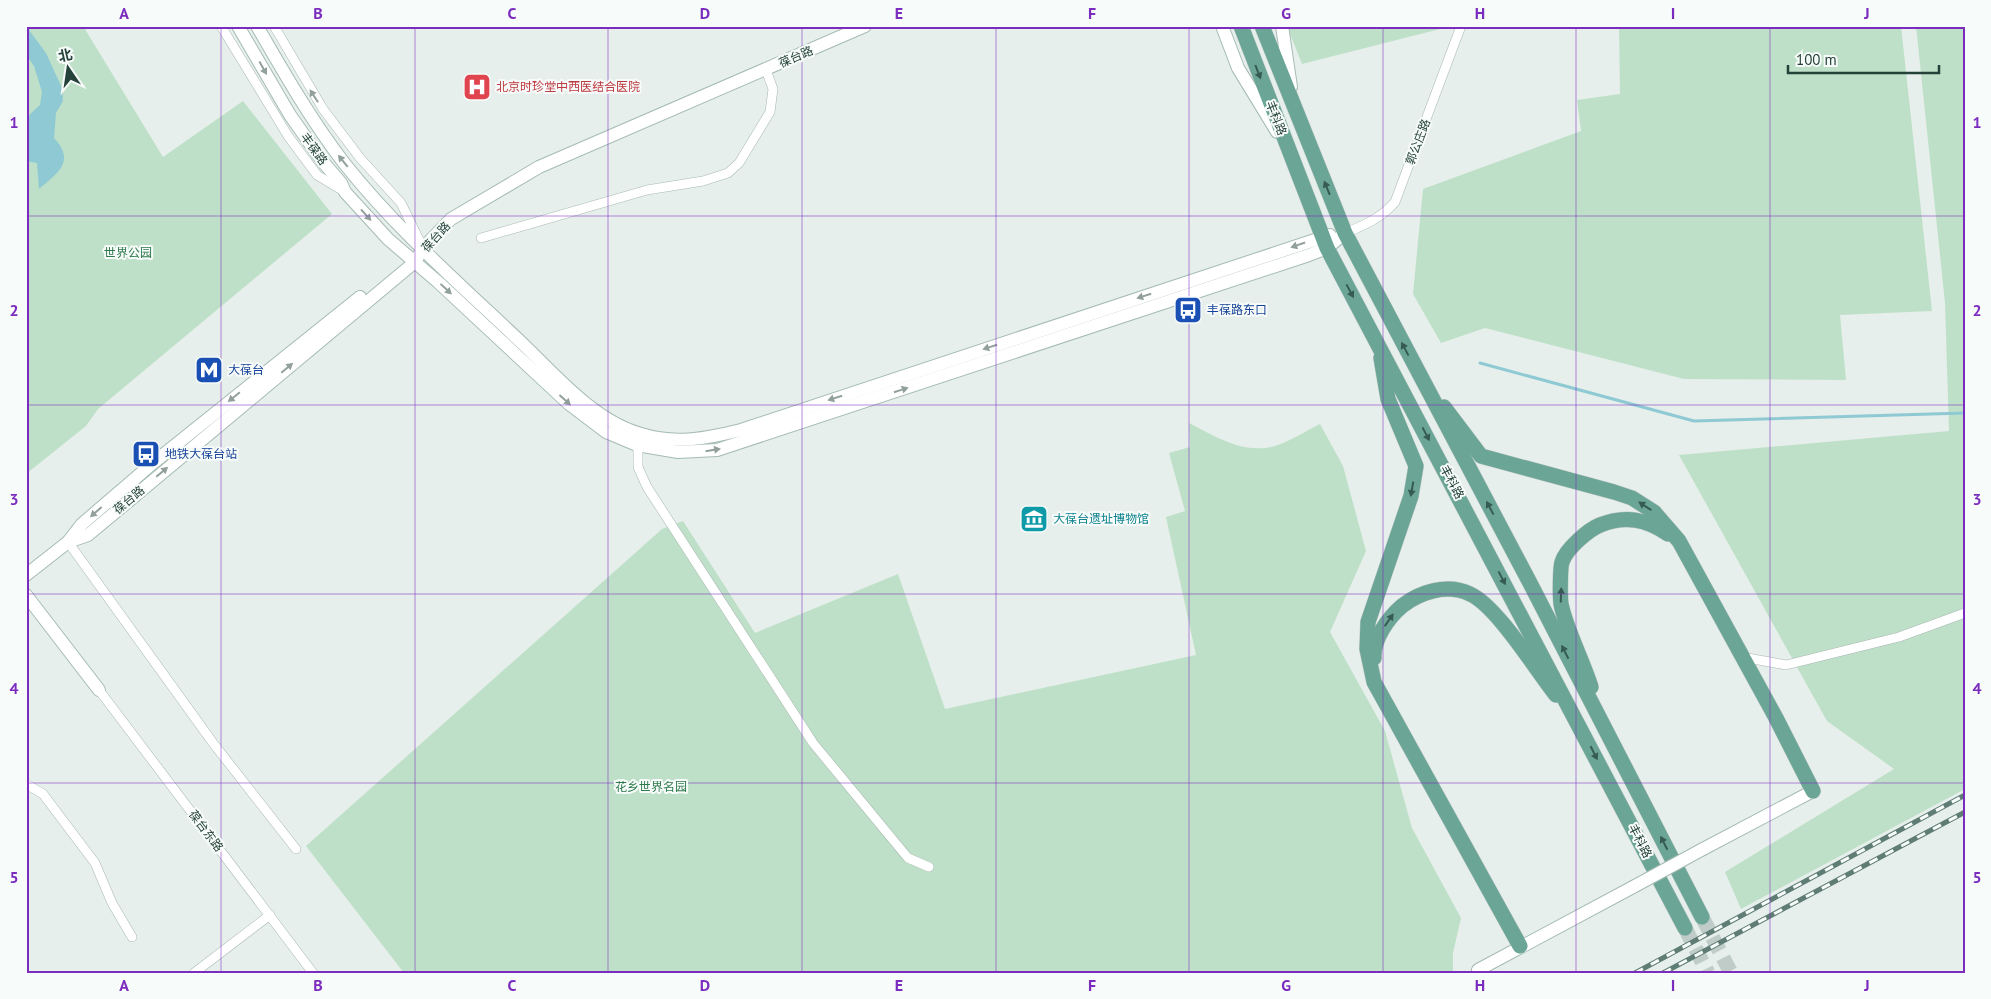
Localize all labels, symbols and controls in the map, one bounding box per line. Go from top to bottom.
text: A [119,3,129,23]
text: B [313,3,323,23]
text: C [508,3,517,23]
text: D [700,3,710,23]
text: E [895,3,903,23]
text: F [1088,3,1096,23]
text: G [1281,3,1291,23]
text: H [1475,3,1485,23]
text: I [1671,3,1675,23]
text: J [1863,3,1870,23]
north arrow [42,42,92,92]
scale bar [1788,42,1940,74]
street label: 葆台路 [776,43,815,70]
text: 北 [56,45,74,66]
text: 100 m [1796,50,1837,69]
one-way arrow [258,62,267,75]
one-way arrow [1254,65,1262,80]
hospital icon: 北京时珍堂中西医结合医院 [462,72,492,102]
place label: 北京时珍堂中西医结合医院 [496,79,640,94]
one-way arrow [310,89,319,102]
street label: 丰科路 [1263,98,1290,137]
text: 1 [9,112,19,132]
text: 1 [1972,112,1982,132]
street label: 郭公庄路 [1402,117,1433,167]
street label: 丰葆路 [298,130,331,168]
one-way arrow [338,155,349,168]
one-way arrow [1322,181,1330,195]
one-way arrow [360,209,372,221]
street label: 葆台路 [418,218,453,255]
one-way arrow [1290,241,1305,249]
park label: 世界公园 [104,245,152,260]
one-way arrow [439,283,451,295]
one-way arrow [1346,284,1355,297]
one-way arrow [1136,292,1151,300]
bus stop icon: 丰葆路东口 [1173,295,1203,325]
text: 2 [9,300,19,320]
text: 2 [1972,300,1982,320]
place label: 丰葆路东口 [1207,302,1267,317]
one-way arrow [1401,342,1409,356]
one-way arrow [982,344,997,351]
metro station icon: 大葆台 [194,355,224,385]
place label: 大葆台 [228,362,264,377]
one-way arrow [281,363,294,374]
one-way arrow [893,386,908,394]
one-way arrow [228,392,241,403]
one-way arrow [558,394,570,406]
one-way arrow [828,395,843,403]
one-way arrow [1422,427,1430,442]
bus stop icon: 地铁大葆台站 [131,439,161,469]
place label: 地铁大葆台站 [165,446,237,461]
one-way arrow [705,446,721,454]
street label: 丰科路 [1437,462,1468,501]
one-way arrow [156,467,169,478]
one-way arrow [1408,481,1416,497]
street label: 葆台路 [110,482,147,517]
text: 3 [9,489,19,509]
text: 3 [1972,489,1982,509]
one-way arrow [1486,501,1494,515]
one-way arrow [1638,501,1652,511]
museum icon: 大葆台遗址博物馆 [1019,504,1049,534]
one-way arrow [90,507,103,518]
place label: 大葆台遗址博物馆 [1053,511,1149,526]
one-way arrow [1498,571,1506,585]
one-way arrow [1558,586,1566,602]
one-way arrow [1384,613,1394,627]
one-way arrow [1561,645,1569,659]
text: 4 [9,678,19,698]
text: 4 [1972,678,1982,698]
one-way arrow [1590,746,1598,760]
park label: 花乡世界名园 [615,779,687,794]
street label: 葆台东路 [186,807,227,854]
street label: 丰科路 [1626,821,1655,860]
one-way arrow [1660,836,1668,850]
text: 5 [9,867,19,887]
text: 5 [1972,867,1982,887]
text: A [119,975,129,995]
text: B [313,975,323,995]
text: C [508,975,517,995]
text: D [700,975,710,995]
text: E [895,975,903,995]
text: F [1088,975,1096,995]
text: G [1281,975,1291,995]
text: H [1475,975,1485,995]
text: I [1671,975,1675,995]
text: J [1863,975,1870,995]

